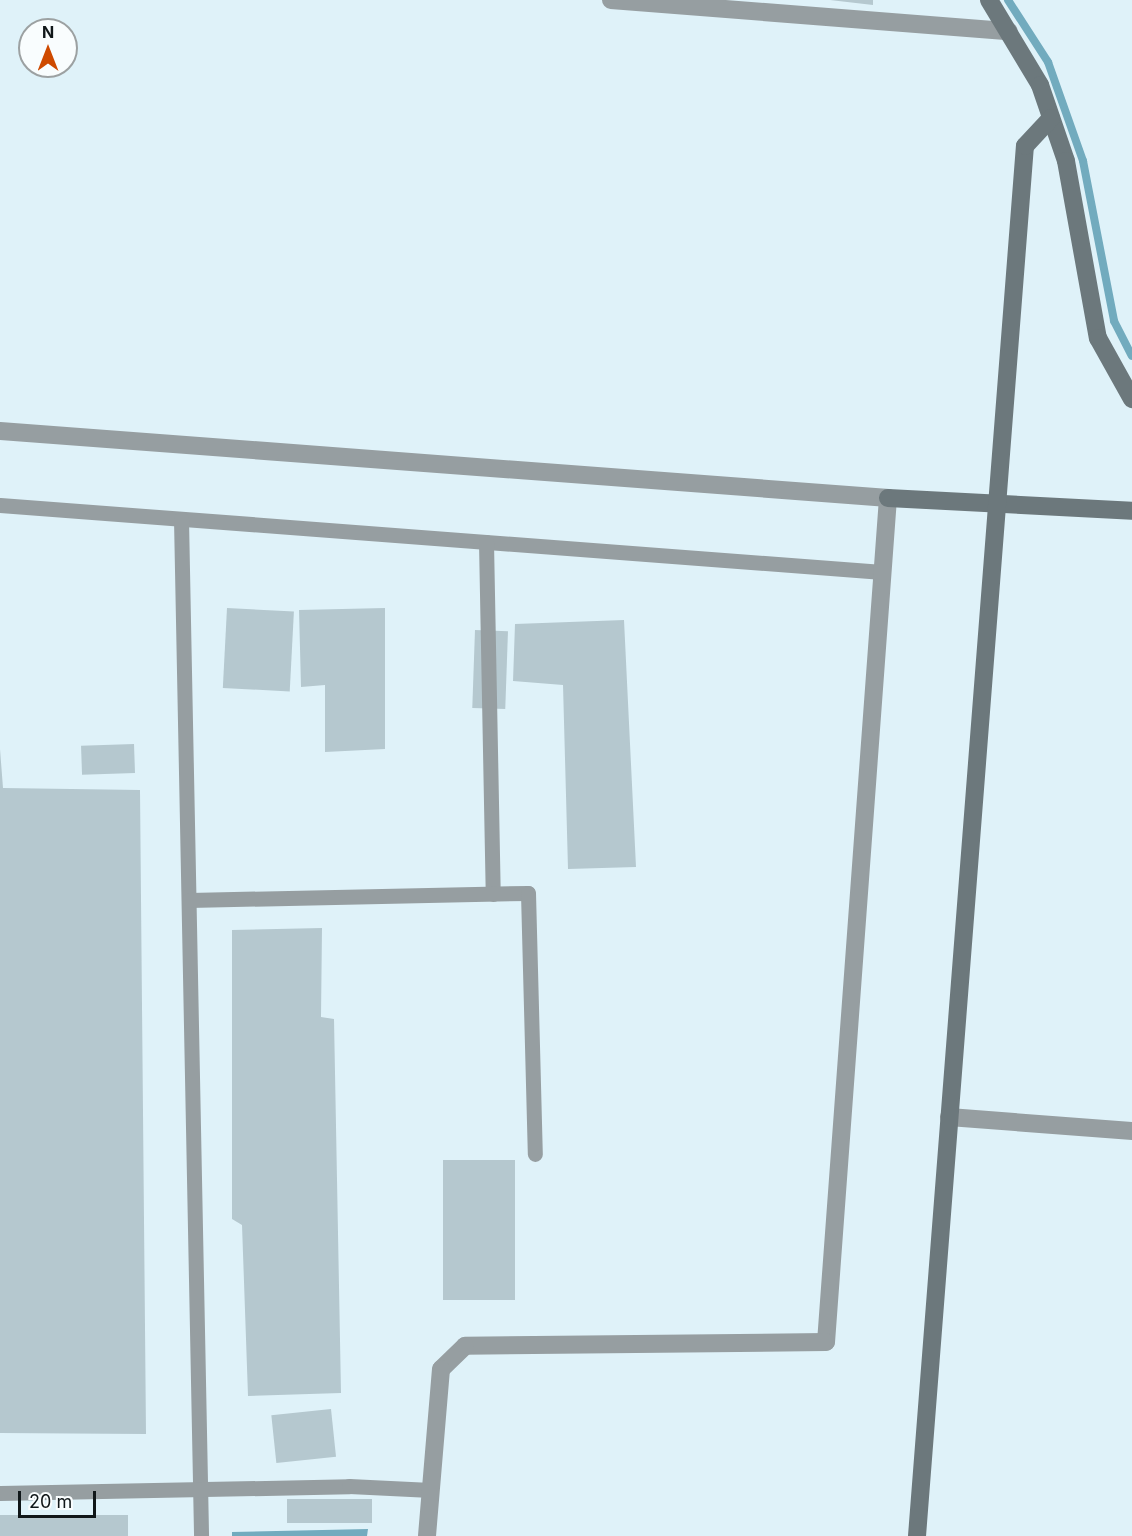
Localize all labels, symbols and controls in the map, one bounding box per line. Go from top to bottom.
north arrow [18,18,78,78]
text: N [42,22,54,42]
scale bar [21,1479,99,1517]
text: 20 m [29,1491,72,1512]

